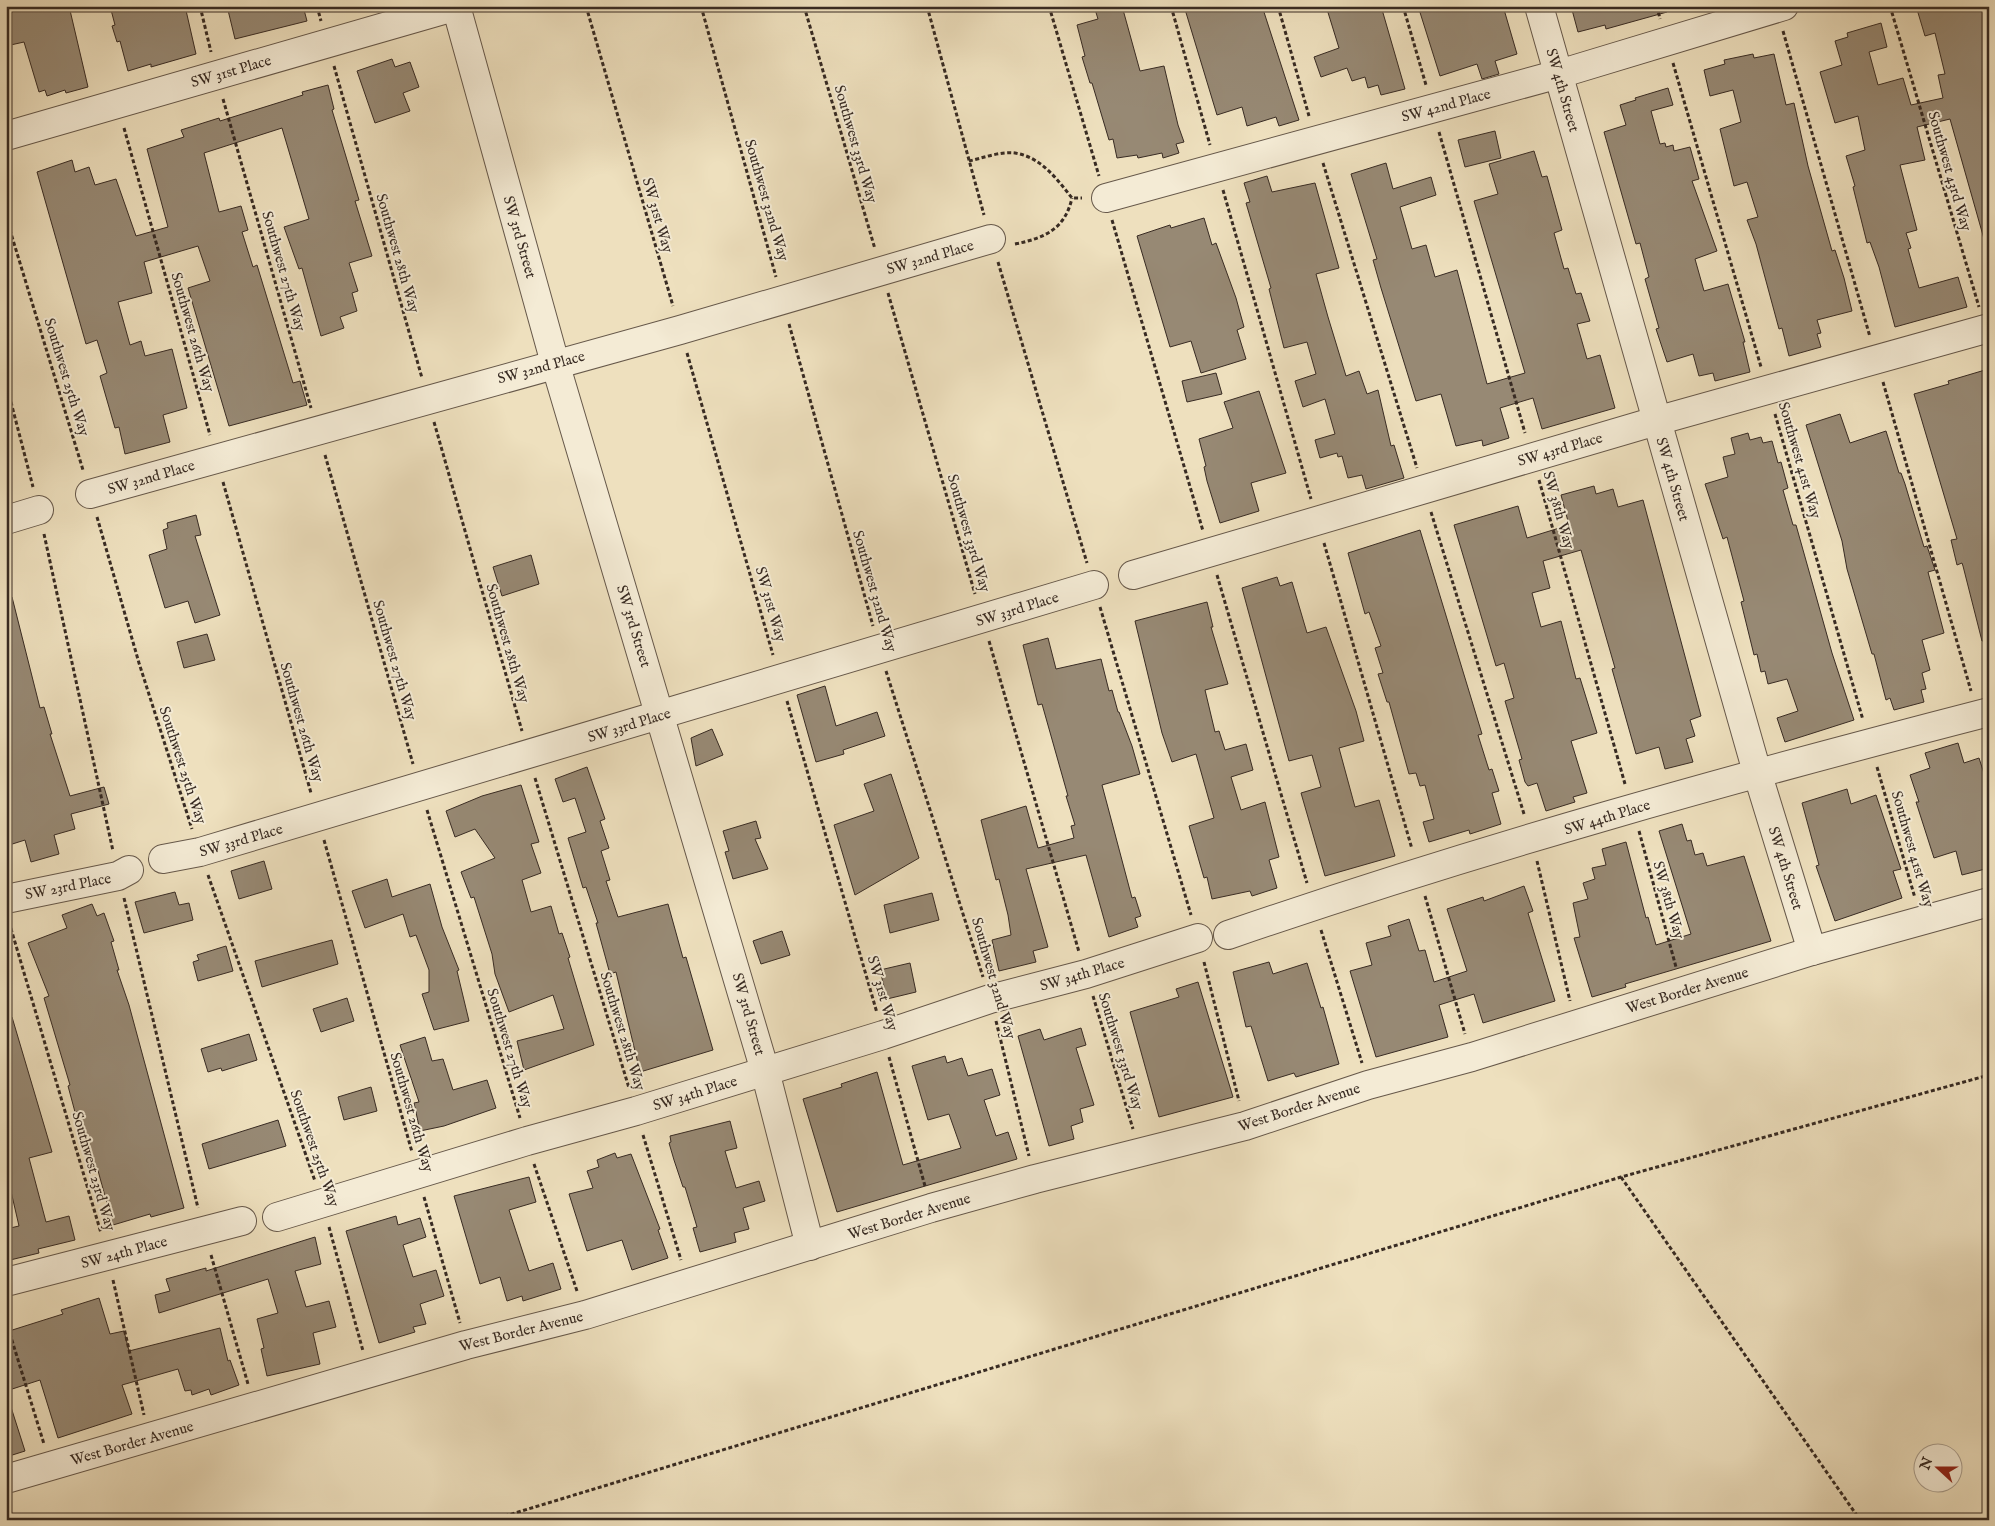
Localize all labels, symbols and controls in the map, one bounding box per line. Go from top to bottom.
street label: SW 4th Street [1541,46,1584,134]
street label: SW 31st Place [189,51,274,92]
street label: Southwest 33rd Way [830,83,882,206]
street label: SW 42nd Place [1399,84,1493,127]
street label: Southwest 43rd Way [1923,109,1976,234]
street label: Southwest 32nd Way [740,137,793,264]
street label: SW 31st Way [638,175,677,255]
street label: Southwest 28th Way [371,191,424,316]
street label: SW 3rd Street [499,194,540,281]
street label: Southwest 27th Way [257,209,310,334]
street label: SW 32nd Place [884,236,976,279]
street label: Southwest 26th Way [166,270,219,395]
street label: Southwest 25th Way [39,316,94,439]
street label: SW 32nd Place [495,347,587,388]
street label: Southwest 41st Way [1774,400,1825,521]
street label: SW 43rd Place [1515,428,1605,471]
street label: SW 4th Street [1651,435,1694,523]
street label: SW 32nd Place [105,456,197,499]
street label: SW 38th Way [1538,469,1579,552]
street label: Southwest 33rd Way [943,472,995,595]
street label: Southwest 32nd Way [848,528,901,655]
street label: SW 31st Way [751,564,790,644]
street label: Southwest 28th Way [481,581,534,706]
street label: SW 3rd Street [612,583,655,670]
street label: SW 33rd Place [973,588,1061,631]
street label: Southwest 27th Way [368,598,421,723]
street label: Southwest 26th Way [275,660,328,785]
street label: Southwest 25th Way [155,704,211,827]
street label: SW 33rd Place [585,704,673,747]
street label: Southwest 41st Way [1887,789,1938,910]
street label: SW 44th Place [1562,795,1653,840]
street label: SW 33rd Place [197,819,285,861]
street label: SW 4th Street [1764,824,1807,912]
street label: SW 38th Way [1648,859,1689,942]
street label: SW 23rd Place [23,869,113,904]
street label: Southwest 32nd Way [967,915,1020,1042]
street label: SW 31st Way [863,953,902,1033]
street label: SW 34th Place [1038,953,1127,996]
street label: West Border Avenue [1624,963,1751,1018]
street label: Southwest 28th Way [595,969,650,1093]
street label: SW 3rd Street [728,971,769,1058]
street label: Southwest 27th Way [482,986,537,1111]
street label: Southwest 33rd Way [1094,990,1148,1113]
street label: Southwest 26th Way [385,1050,438,1175]
street label: SW 34th Place [651,1072,740,1115]
street label: West Border Avenue [1236,1079,1363,1136]
street label: Southwest 25th Way [286,1087,344,1210]
street label: Southwest 23rd Way [67,1109,120,1234]
street label: West Border Avenue [846,1189,973,1244]
street label: SW 24th Place [79,1232,170,1273]
street label: West Border Avenue [457,1307,585,1356]
street label: West Border Avenue [68,1417,196,1470]
north arrow [1912,1444,1962,1494]
text: N [1916,1455,1937,1474]

